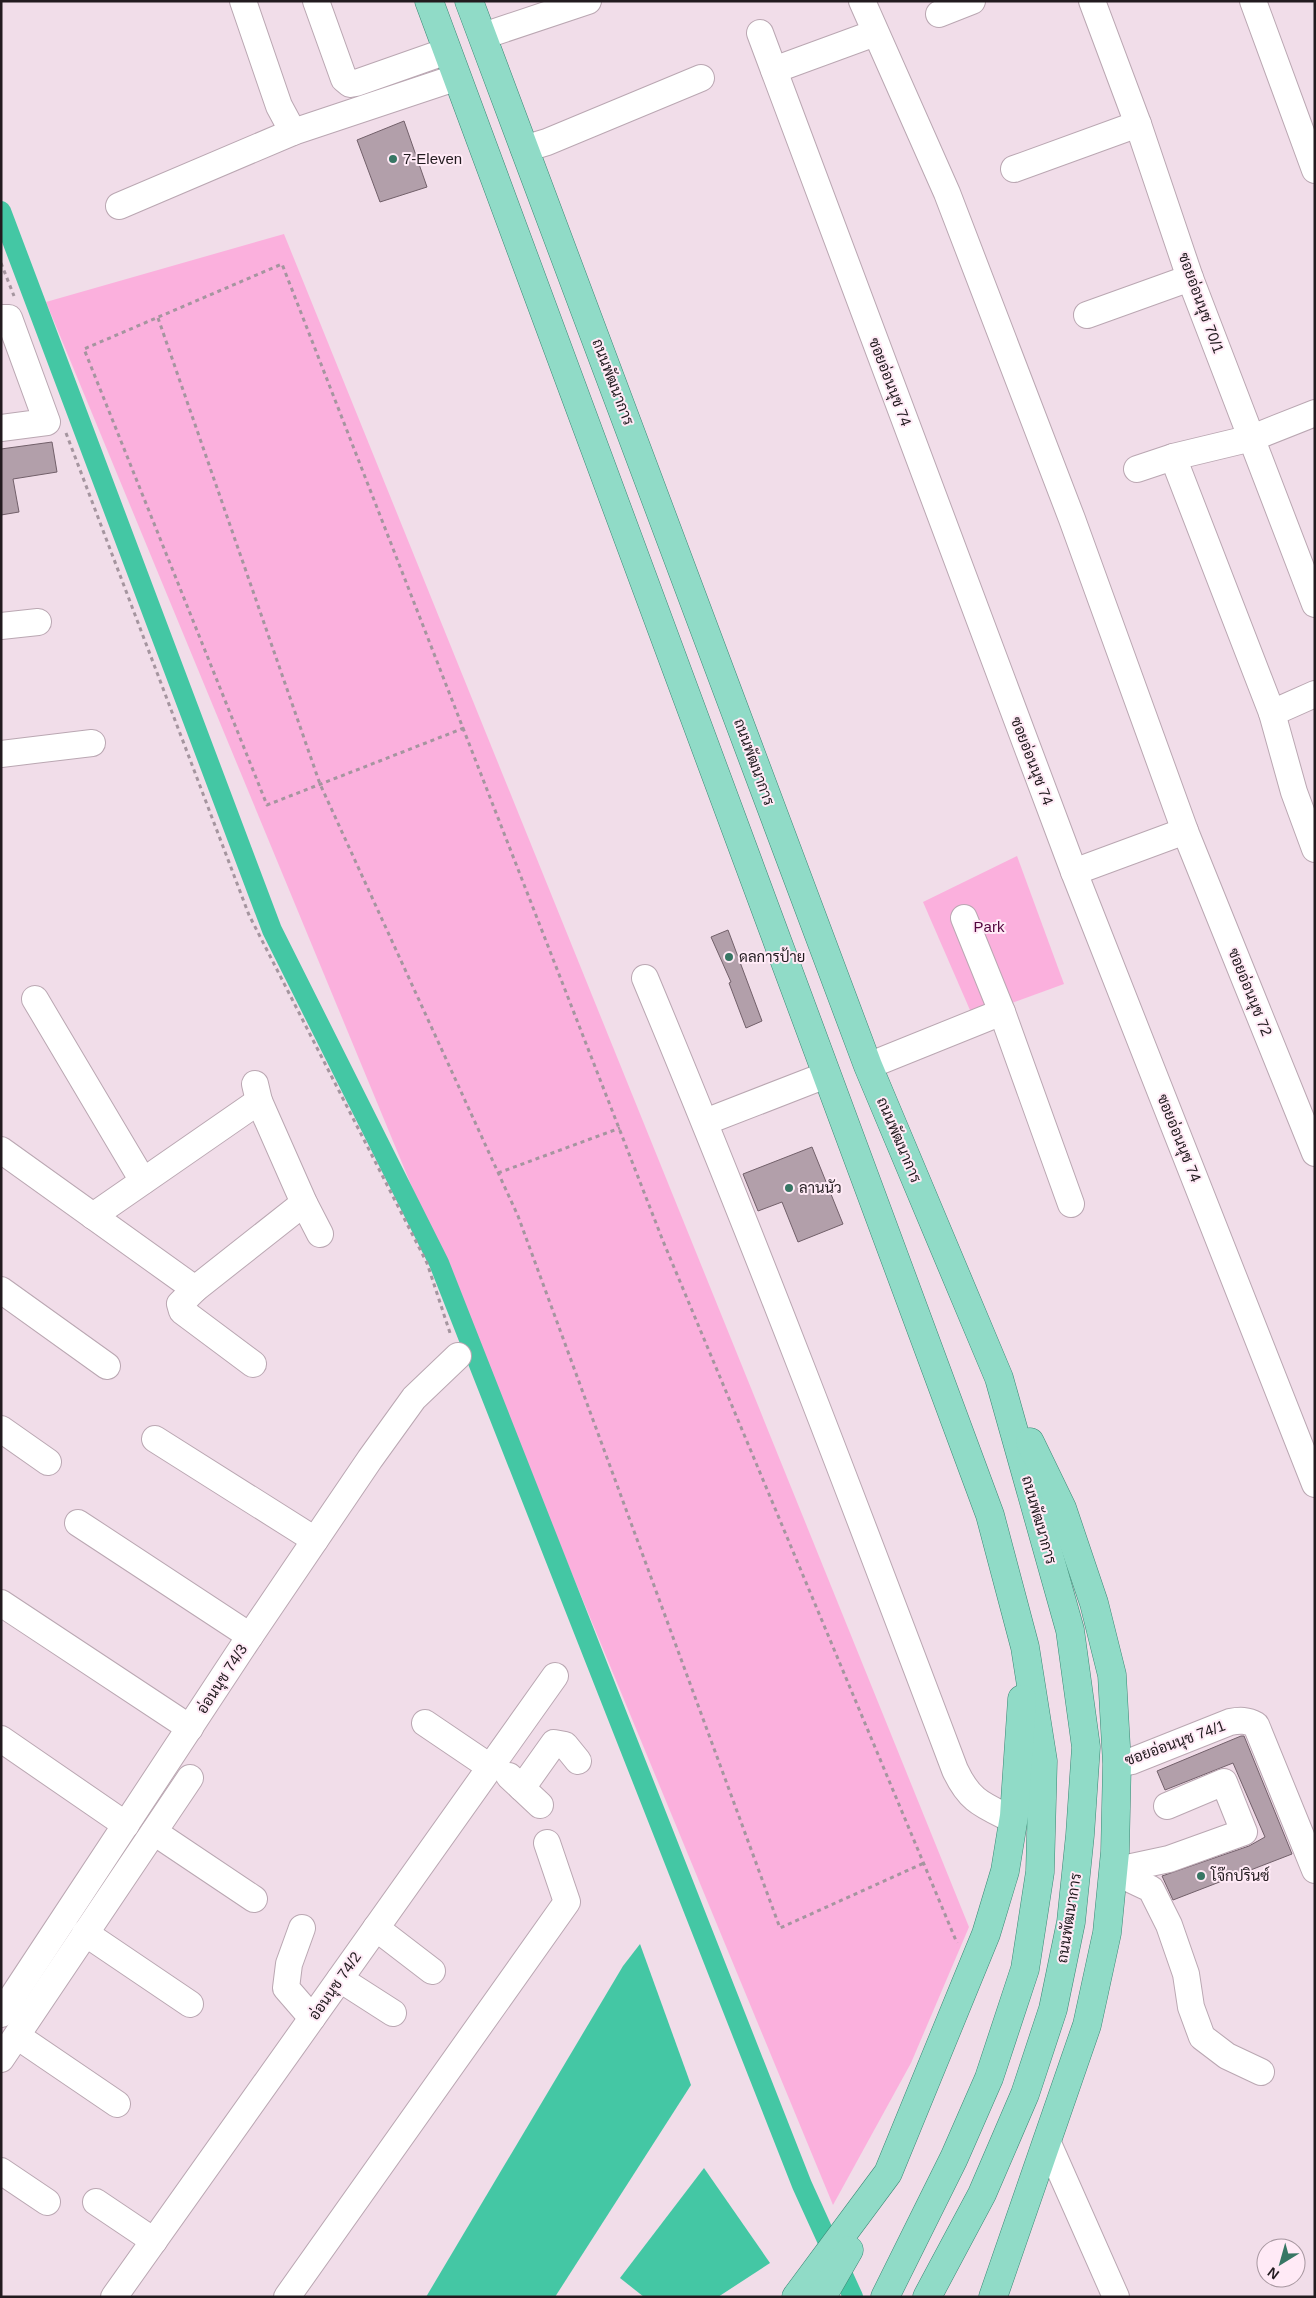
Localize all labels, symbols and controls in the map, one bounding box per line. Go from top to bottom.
place label: 7-Eleven [403,150,462,167]
marker: 7-Eleven [387,153,399,165]
street label: ซอยอ่อนนุช 70/1 [1173,250,1228,356]
street label: ซอยอ่อนนุช 74 [863,335,916,429]
street label: ถนนพัฒนาการ [589,336,638,427]
street label: ซอยอ่อนนุช 74 [1005,714,1058,808]
street label: ถนนพัฒนาการ [731,716,778,808]
park label: Park [974,918,1005,935]
street label: ซอยอ่อนนุช 72 [1222,945,1277,1039]
place label: ดลการป้าย [739,947,805,965]
marker: ดลการป้าย [723,951,735,963]
street label: ซอยอ่อนนุช 74 [1151,1091,1206,1185]
street label: ถนนพัฒนาการ [874,1095,925,1185]
place label: ลานนัว [799,1179,842,1196]
marker: ลานนัว [783,1182,795,1194]
street label: ถนนพัฒนาการ [1019,1474,1060,1566]
street label: อ่อนนุช 74/3 [192,1640,253,1718]
street label: ซอยอ่อนนุช 74/1 [1122,1716,1228,1771]
place label: โจ๊กปรินซ์ [1210,1866,1270,1884]
marker: โจ๊กปรินซ์ [1195,1870,1207,1882]
street label: ถนนพัฒนาการ [1053,1872,1084,1964]
street label: อ่อนนุช 74/2 [304,1948,367,2025]
north arrow [1256,2238,1306,2288]
text: N [1264,2264,1282,2283]

